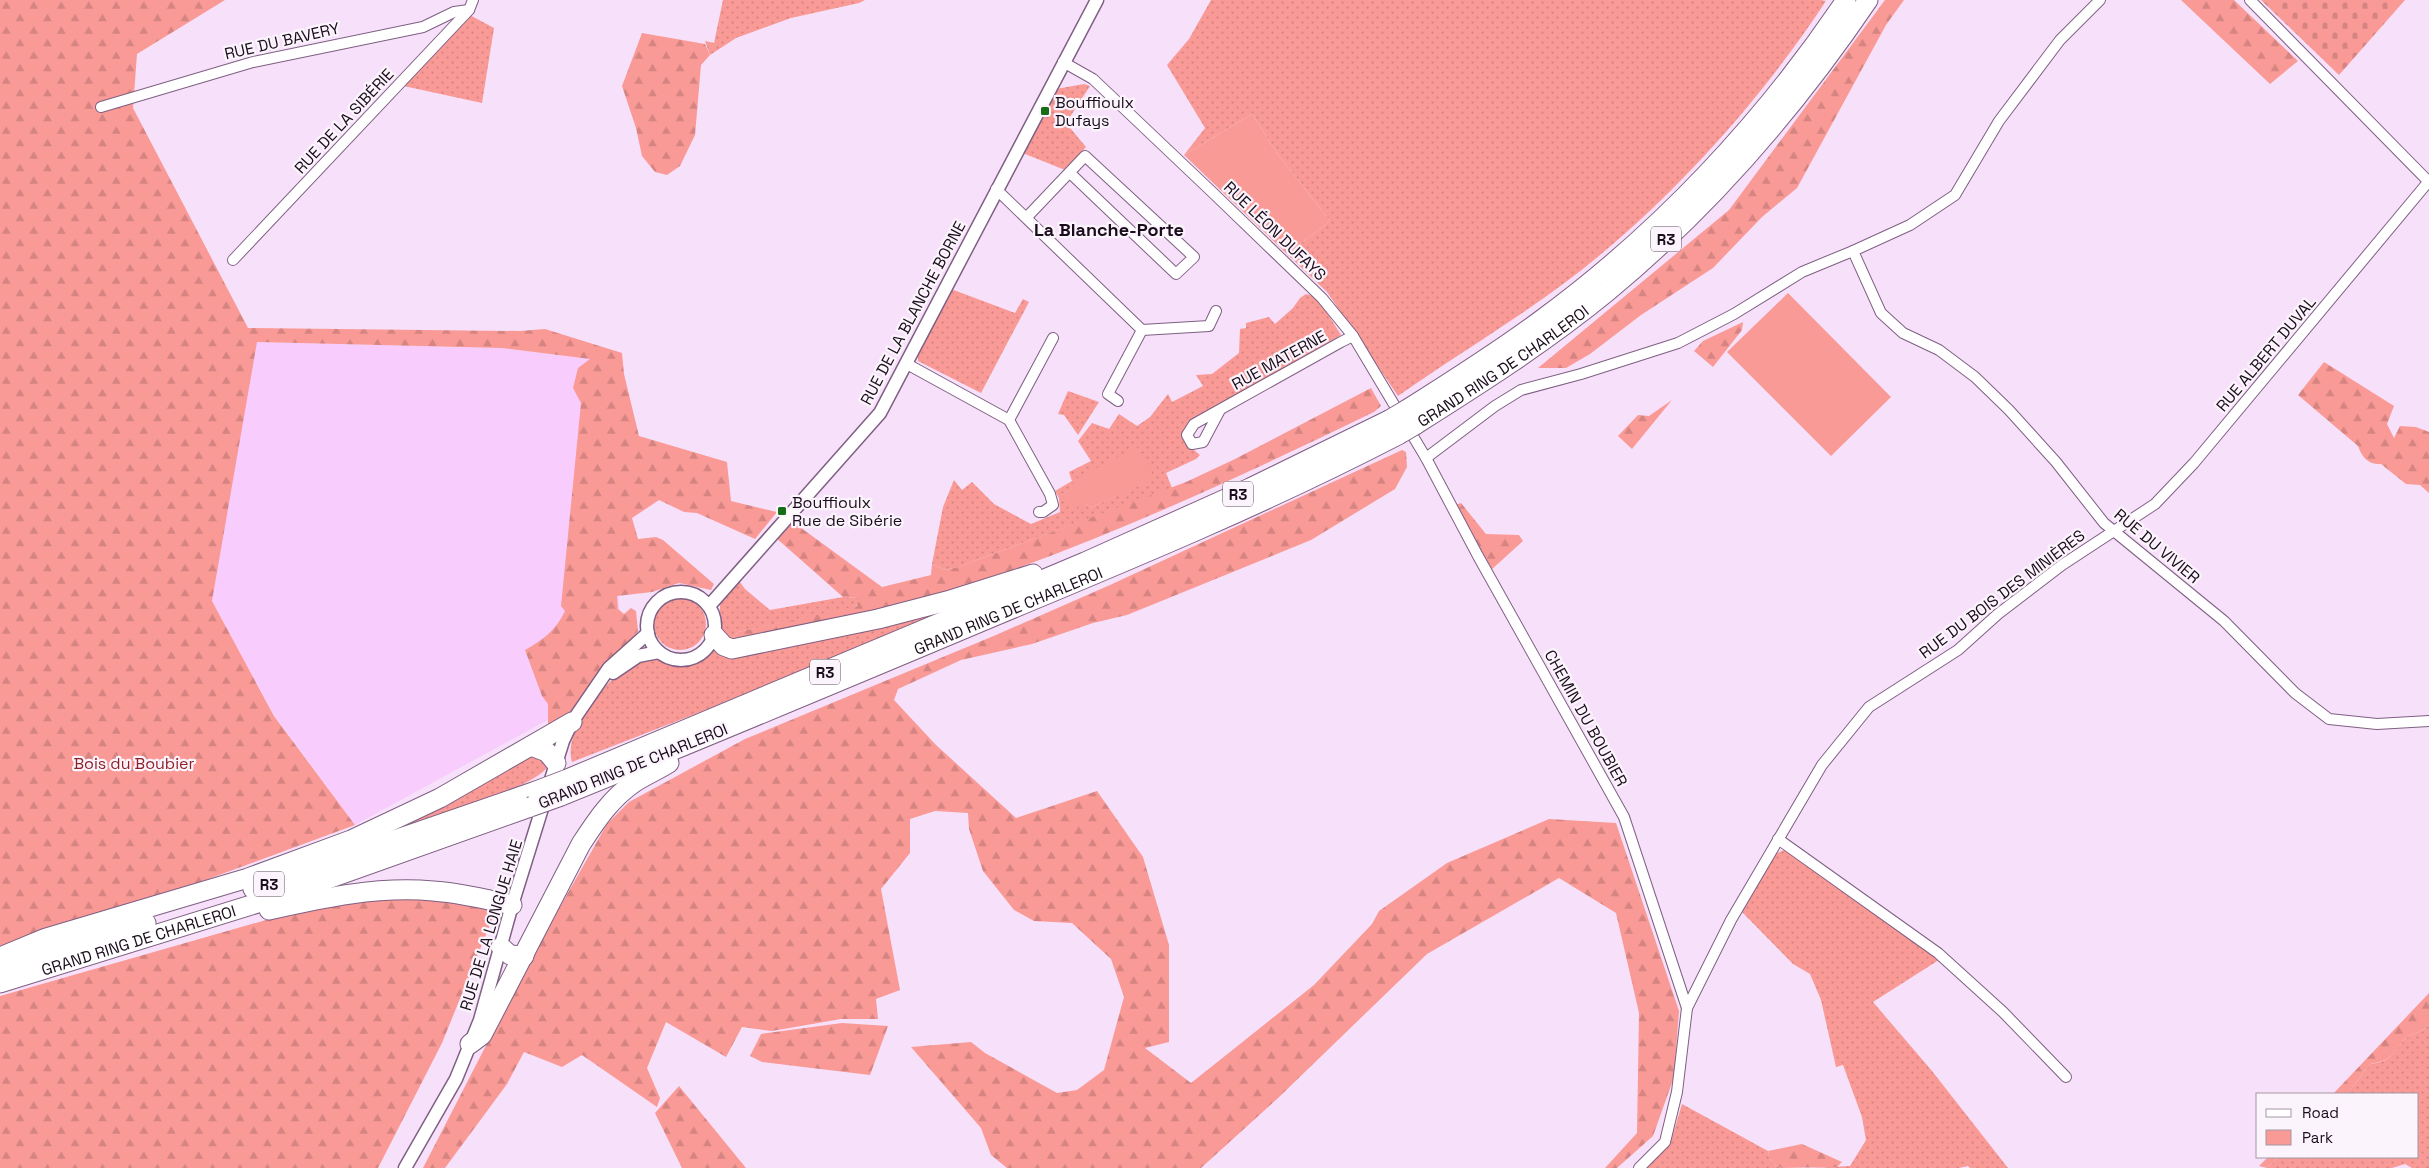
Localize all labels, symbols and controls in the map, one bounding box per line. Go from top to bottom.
street label: RUE DU BAVERY [222,17,342,64]
street label: RUE DE LA SIBÉRIE [290,64,398,178]
place label: Bouffioulx Dufays [1055,92,1134,131]
marker: Bouffioulx Dufays [1039,105,1051,117]
street label: RUE LÉON DUFAYS [1219,177,1331,285]
street label: RUE DE LA BLANCHE BORNE [856,217,970,409]
district label: La Blanche-Porte [1034,218,1184,241]
road number: R3 [1651,226,1681,252]
street label: RUE ALBERT DUVAL [2212,292,2321,416]
street label: GRAND RING DE CHARLEROI [1413,300,1593,431]
street label: RUE MATERNE [1228,325,1330,395]
road number: R3 [1223,482,1253,506]
place label: Bouffioulx Rue de Sibérie [792,492,902,531]
street label: RUE DU VIVIER [2110,504,2204,588]
marker: Bouffioulx Rue de Sibérie [776,505,788,517]
street label: RUE DU BOIS DES MINIÈRES [1915,525,2089,663]
street label: GRAND RING DE CHARLEROI [911,562,1106,659]
street label: CHEMIN DU BOUBIER [1540,646,1632,790]
road number: R3 [810,660,840,684]
street label: GRAND RING DE CHARLEROI [535,718,731,814]
park label: Bois du Boubier [73,753,195,774]
street label: RUE DE LA LONGUE HAIE [455,837,527,1013]
road number: R3 [254,872,284,896]
street label: GRAND RING DE CHARLEROI [39,900,238,980]
legend [2256,1093,2419,1158]
text: Road [2302,1103,2339,1122]
text: Park [2302,1128,2333,1147]

